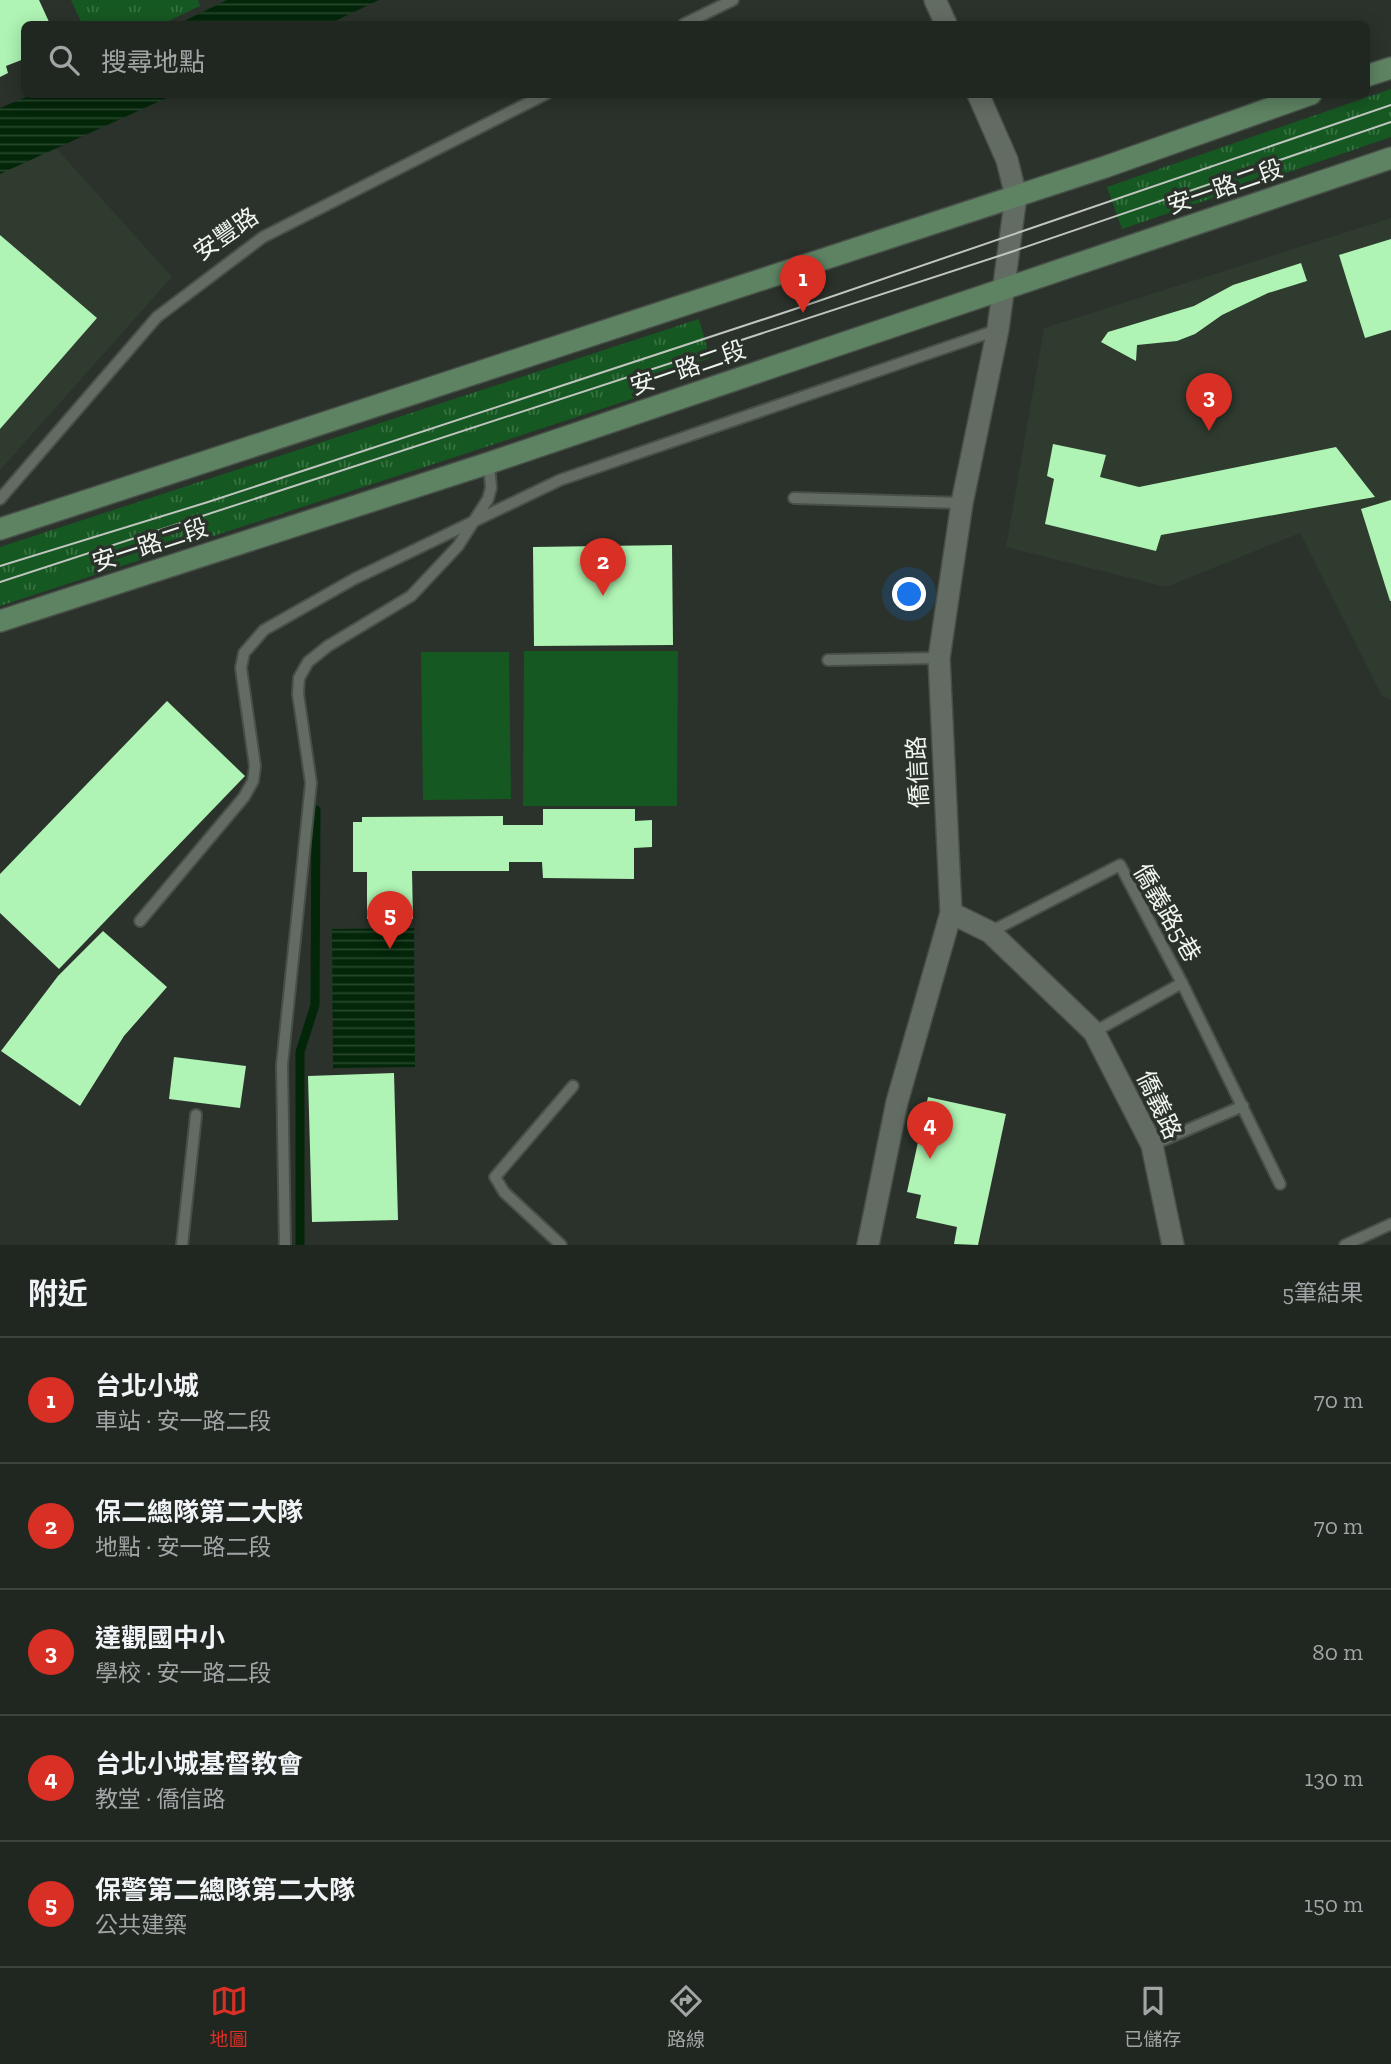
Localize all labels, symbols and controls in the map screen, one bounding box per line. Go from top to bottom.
search box [21,21,1370,98]
icon: search [45,41,83,79]
text: 搜尋地點 [101,46,205,78]
street label: 安一路二段 [1163,153,1286,220]
street label: 安豐路 [188,201,264,266]
pin: 1 [780,255,826,313]
street label: 安一路二段 [626,334,749,401]
pin: 3 [1186,373,1232,431]
street label: 安一路二段 [88,512,211,577]
pin: 2 [580,538,626,596]
your location [892,577,926,611]
street label: 僑信路 [901,735,934,809]
street label: 僑義路5巷 [1128,859,1207,967]
pin: 5 [367,891,413,949]
street label: 僑義路 [1131,1066,1188,1144]
pin: 4 [907,1101,953,1159]
text: 附近 [28,1276,88,1312]
text: 5筆結果 [1282,1279,1363,1307]
text: 台北小城 [95,1370,199,1402]
text: 1 [46,1386,56,1414]
text: 70 m [1314,1386,1363,1414]
text: 車站 · 安一路二段 [95,1407,271,1435]
text: 保二總隊第二大隊 [95,1496,303,1528]
text: 2 [45,1512,57,1540]
text: 70 m [1314,1512,1363,1540]
text: 地點 · 安一路二段 [95,1533,271,1561]
text: 達觀國中小 [95,1622,225,1654]
text: 3 [45,1638,57,1666]
text: 80 m [1312,1638,1363,1666]
text: 學校 · 安一路二段 [95,1659,271,1687]
text: 台北小城基督教會 [95,1748,303,1780]
text: 4 [44,1764,58,1792]
text: 130 m [1305,1764,1363,1792]
text: 教堂 · 僑信路 [95,1785,225,1813]
text: 保警第二總隊第二大隊 [95,1874,355,1906]
text: 5 [45,1890,57,1918]
text: 150 m [1304,1890,1363,1918]
text: 公共建築 [95,1911,187,1939]
tab: 地圖 [210,1982,248,2051]
tab: 路線 [667,1982,705,2051]
tab: 已儲存 [1124,1982,1181,2051]

